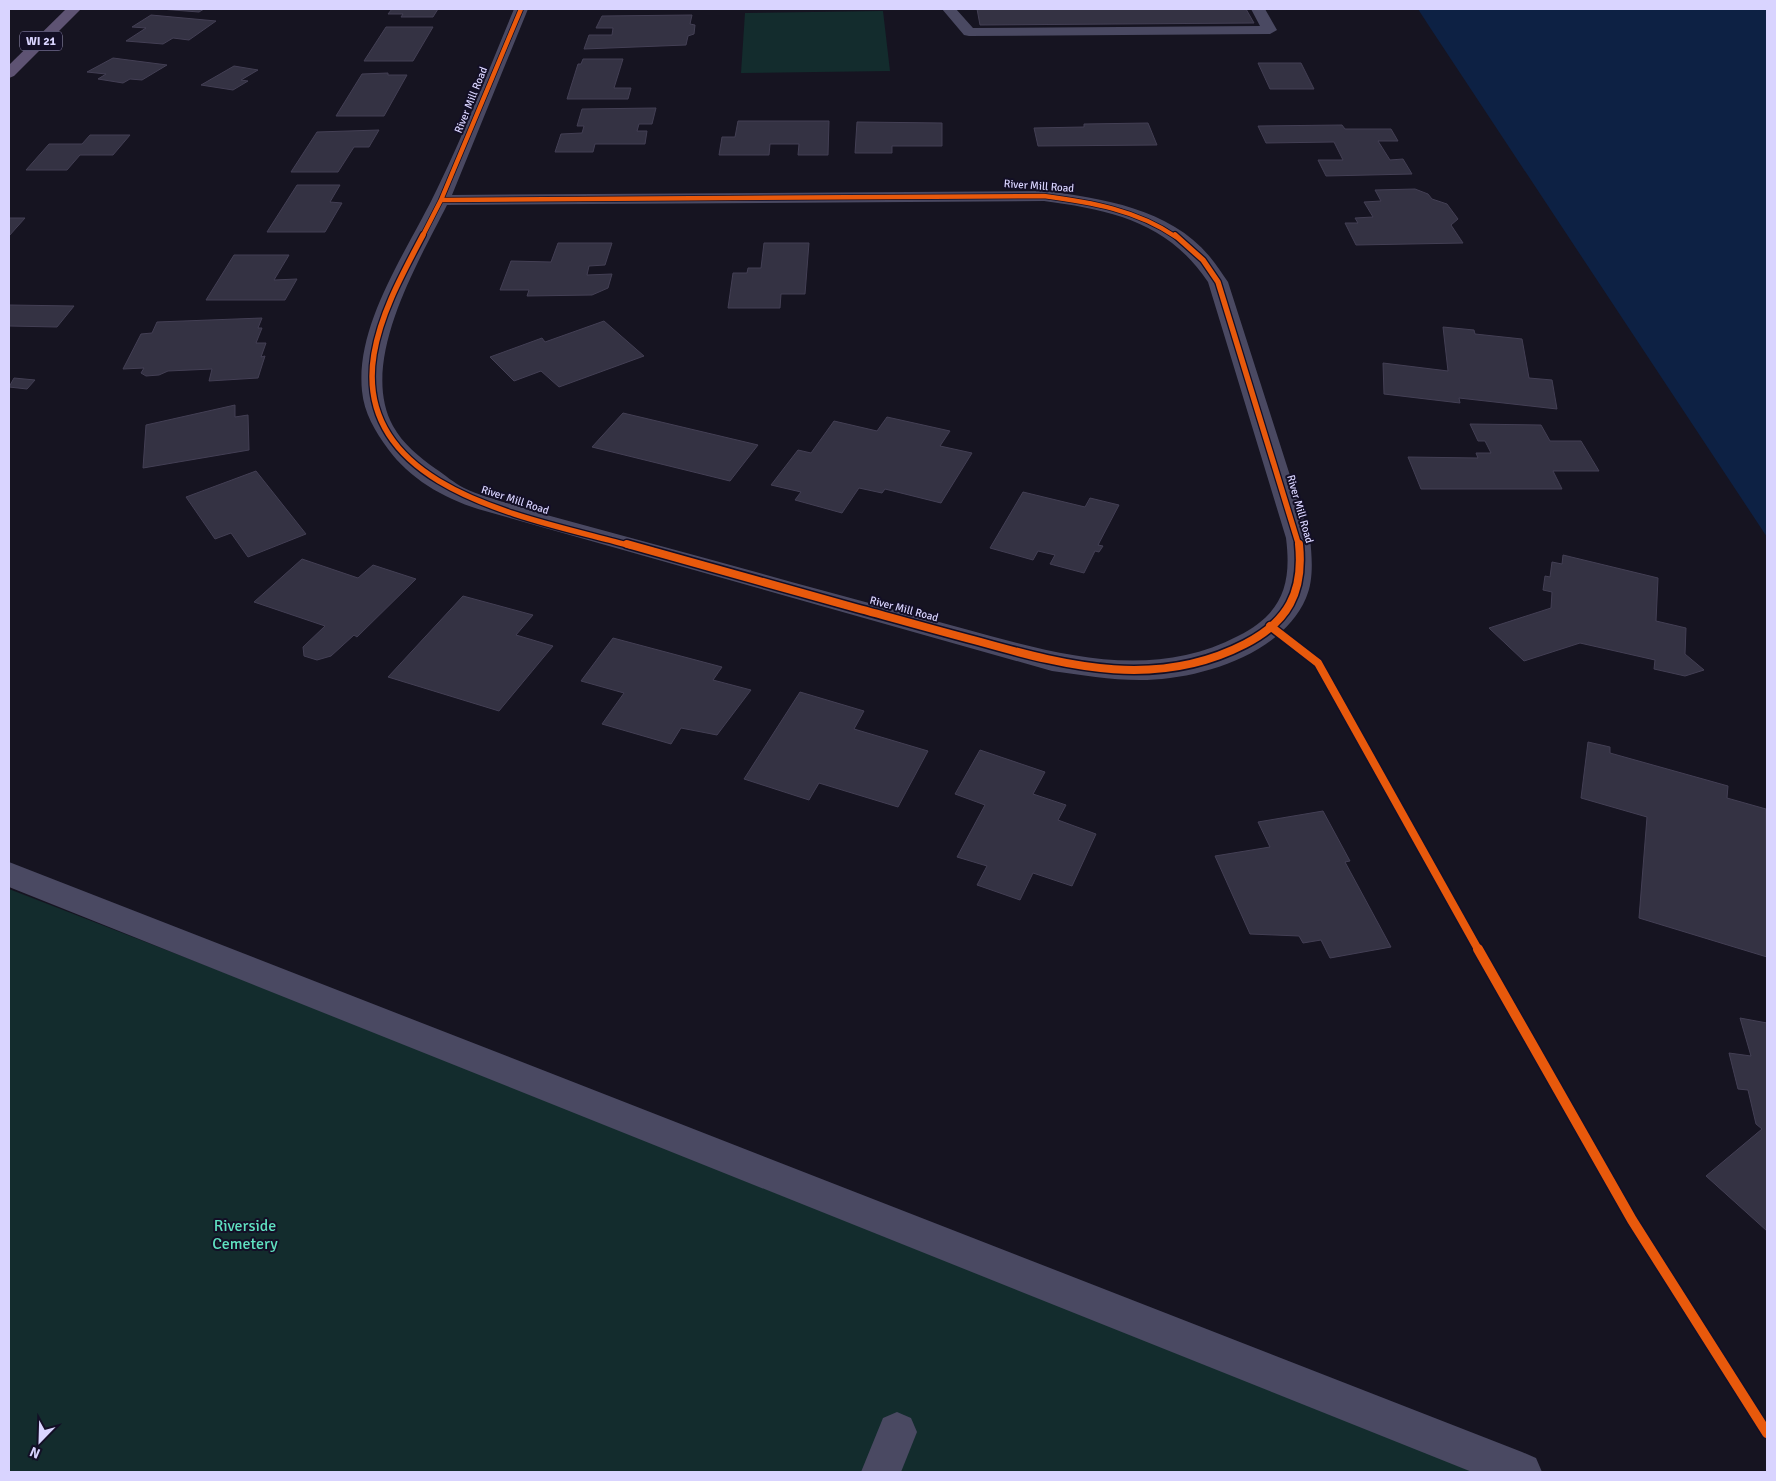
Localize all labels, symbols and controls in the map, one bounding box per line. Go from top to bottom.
road number: WI 21 [20,31,62,50]
street label: River Mill Road [452,65,490,135]
street label: River Mill Road [1003,177,1075,195]
street label: River Mill Road [1284,473,1316,545]
street label: River Mill Road [479,483,551,517]
street label: River Mill Road [868,594,940,624]
park label: Riverside Cemetery [212,1216,278,1254]
north arrow [15,1416,65,1466]
text: N [27,1443,43,1462]

